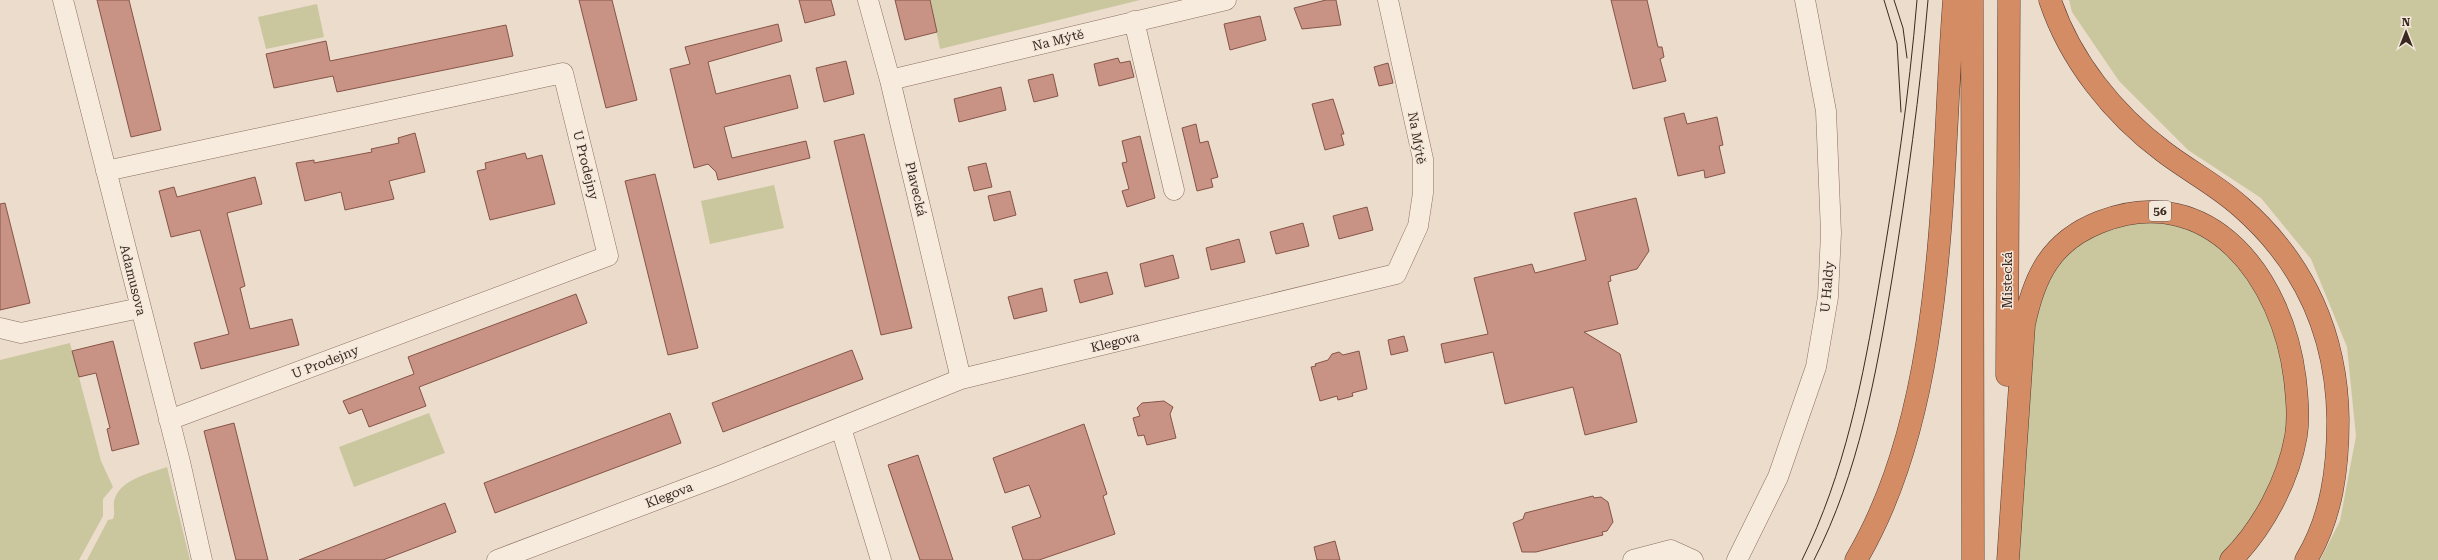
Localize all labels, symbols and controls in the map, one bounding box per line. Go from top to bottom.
north arrow [2386,12,2426,52]
text: N [2402,16,2411,29]
street label: Na Mýtě [1031,26,1085,54]
street label: Na Mýtě [1405,111,1429,165]
street label: U Prodejny [570,129,602,201]
street label: Plavecká [902,160,930,218]
road number: 56 [2149,201,2171,221]
street label: Adamusova [117,243,149,317]
street label: Místecká [2000,252,2015,308]
street label: U Haldy [1817,260,1837,313]
street label: Klegova [1089,329,1141,355]
street label: U Prodejny [289,342,361,382]
street label: Klegova [643,479,695,511]

